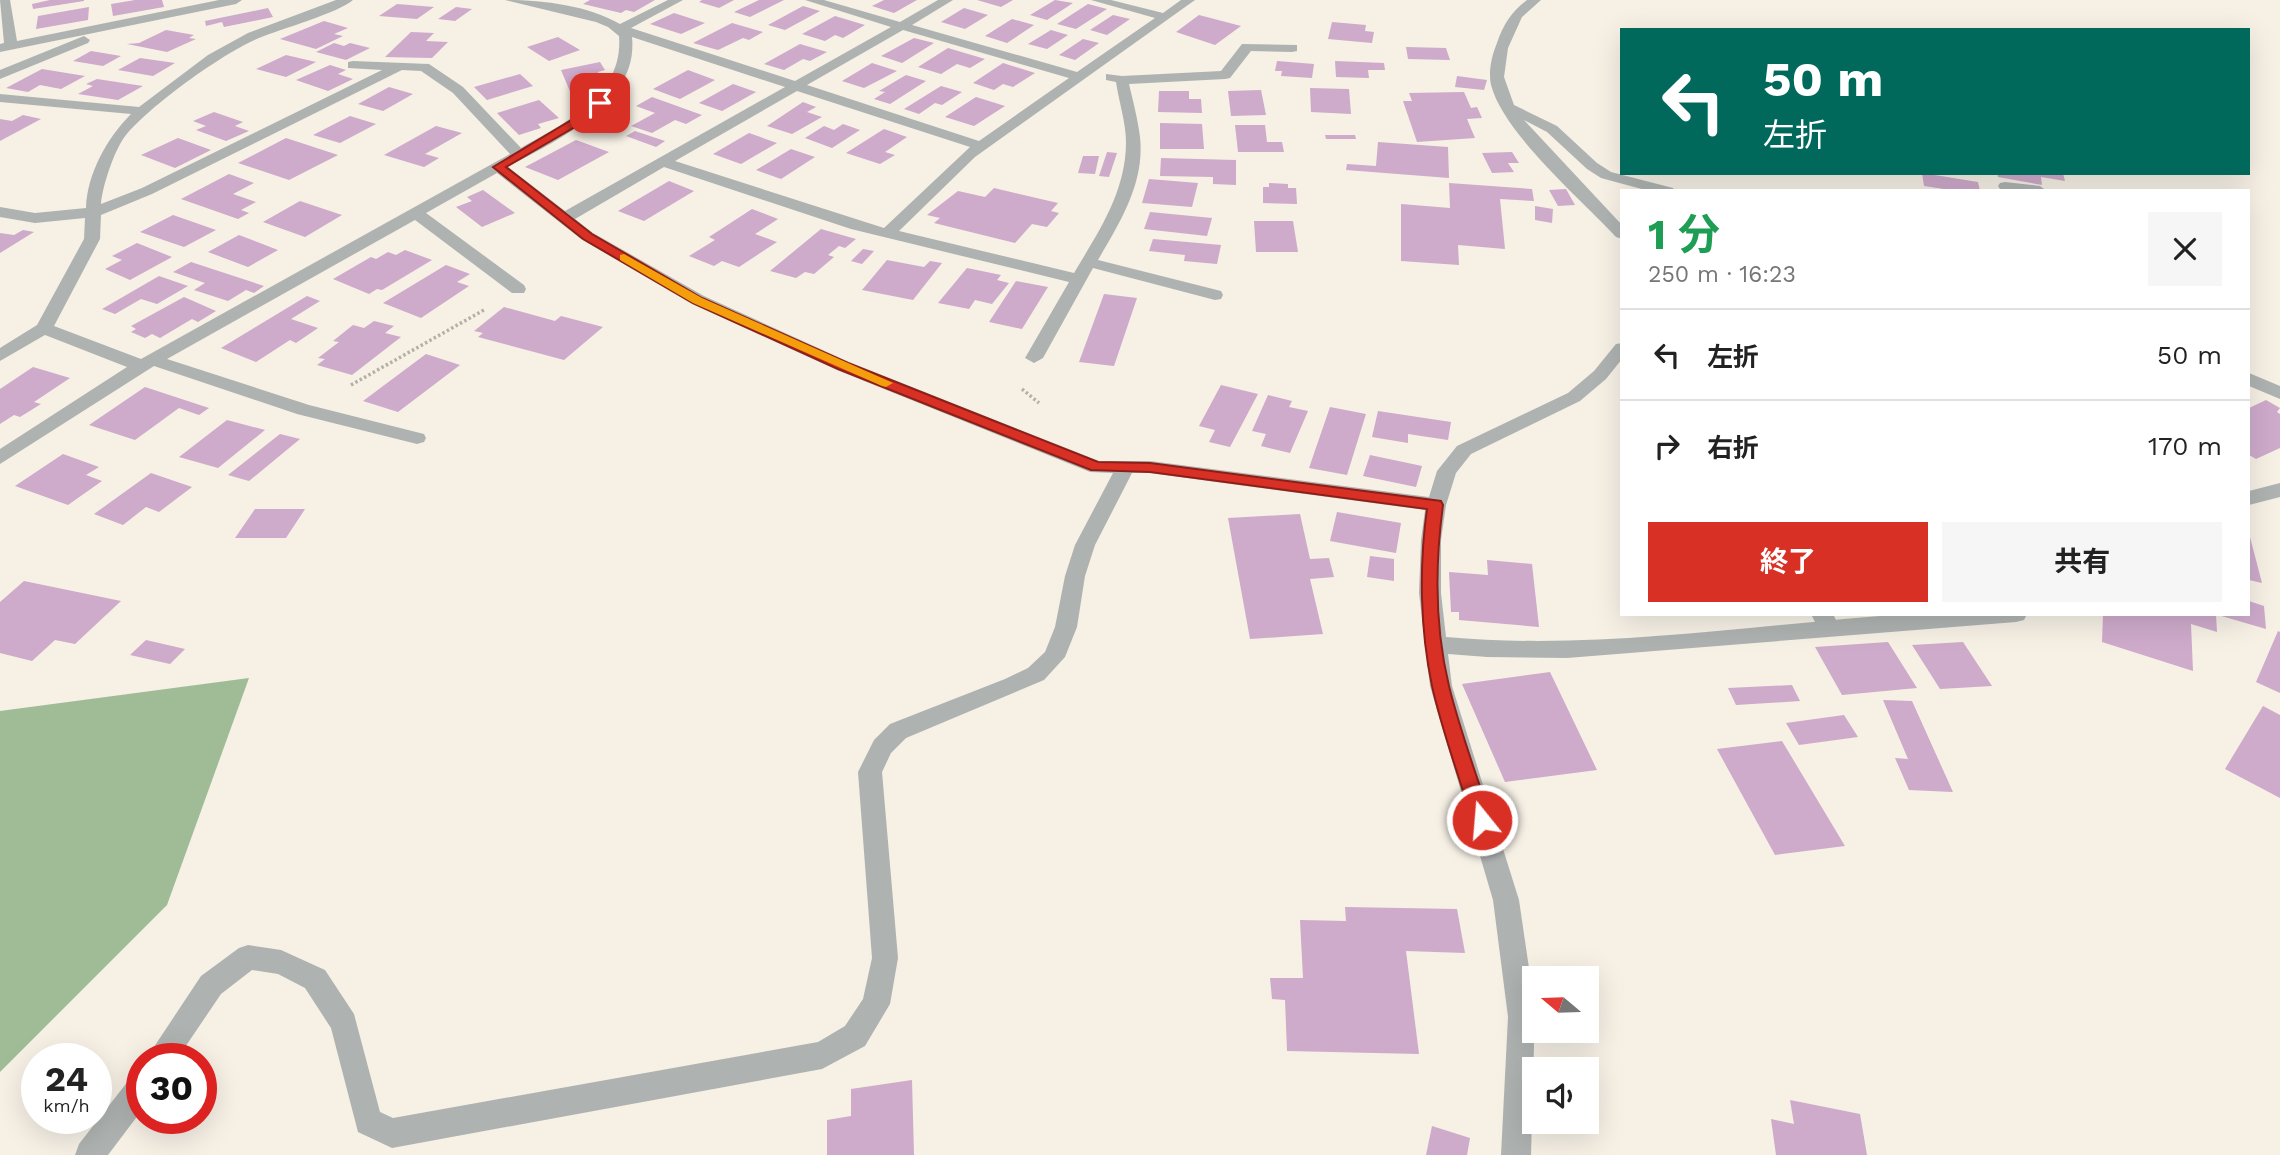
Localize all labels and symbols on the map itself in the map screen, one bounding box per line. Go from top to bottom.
pin [570,73,630,133]
position arrow [1445,783,1519,857]
north arrow [1522,966,1600,1043]
speed limit sign: 30 [126,1043,217,1134]

